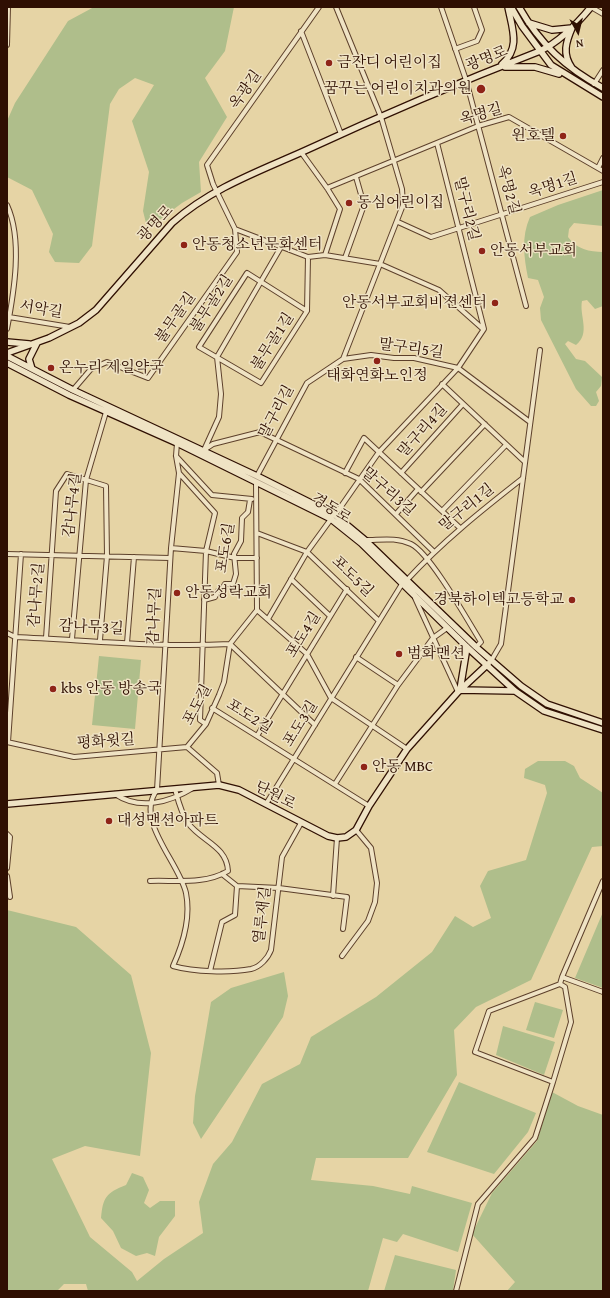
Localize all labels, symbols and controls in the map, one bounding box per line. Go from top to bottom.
north arrow [558,12,598,52]
text: N [575,35,584,52]
street label: 광명로 [463,43,511,75]
place label: 금잔디 어린이집 [337,54,442,72]
marker: 금잔디 어린이집 [324,58,334,68]
street label: 옥광길 [226,67,266,113]
place label: 꿈꾸는 어린이치과의원 [324,80,472,98]
marker: 꿈꾸는 어린이치과의원 [475,83,487,95]
street label: 옥명길 [458,100,504,130]
place label: 윈호텔 [512,127,555,145]
marker: 윈호텔 [558,131,568,141]
street label: 옥명2길 [493,163,523,217]
street label: 옥명1길 [526,170,580,202]
street label: 말구리2길 [449,175,483,243]
place label: 동심어린이집 [357,194,444,212]
marker: 동심어린이집 [344,198,354,208]
street label: 광명로 [135,202,177,246]
place label: 안동청소년문화센터 [192,236,322,254]
marker: 안동청소년문화센터 [179,240,189,250]
place label: 안동서부교회 [490,242,577,260]
marker: 안동서부교회 [477,246,487,256]
street label: 불무골2길 [187,272,237,336]
street label: 불무골길 [152,289,200,347]
place label: 안동서부교회비젼센터 [342,294,487,312]
street label: 서악길 [18,298,64,322]
marker: 안동서부교회비젼센터 [490,298,500,308]
street label: 불무골1길 [248,310,298,374]
street label: 말구리5길 [377,336,445,362]
marker: 태화연화노인정 [372,356,382,366]
place label: 온누리 제일약국 [59,359,164,377]
marker: 온누리 제일약국 [46,363,56,373]
place label: 태화연화노인정 [326,367,428,385]
street label: 말구리길 [255,382,299,442]
street label: 말구리4길 [395,401,451,461]
street label: 말구리3길 [357,464,419,520]
street label: 감나무4길 [60,472,86,538]
street label: 말구리1길 [436,480,498,536]
street label: 경동로 [308,490,354,528]
street label: 포도6길 [213,522,239,574]
street label: 포도5길 [328,553,376,601]
street label: 감나무2길 [25,562,49,628]
place label: 안동성락교회 [185,584,272,602]
street label: 감나무길 [144,587,166,645]
marker: 안동성락교회 [172,588,182,598]
place label: 경북하이텍고등학교 [434,591,564,609]
marker: 경북하이텍고등학교 [567,595,577,605]
street label: 포도4길 [283,609,325,661]
street label: 감나무3길 [58,617,124,639]
place label: 범화맨션 [407,645,465,663]
marker: 범화맨션 [394,649,404,659]
place label: kbs 안동 방송국 [61,680,161,698]
street label: 포도길 [180,682,216,728]
marker: kbs 안동 방송국 [48,684,58,694]
street label: 포도2길 [223,696,275,738]
street label: 포도3길 [280,698,322,750]
street label: 평화윗길 [76,731,136,753]
place label: 안동 MBC [372,758,433,776]
marker: 안동 MBC [359,762,369,772]
street label: 단원로 [252,778,298,814]
place label: 대성맨션아파트 [117,812,218,830]
marker: 대성맨션아파트 [104,816,114,826]
street label: 열루재길 [251,885,275,945]

